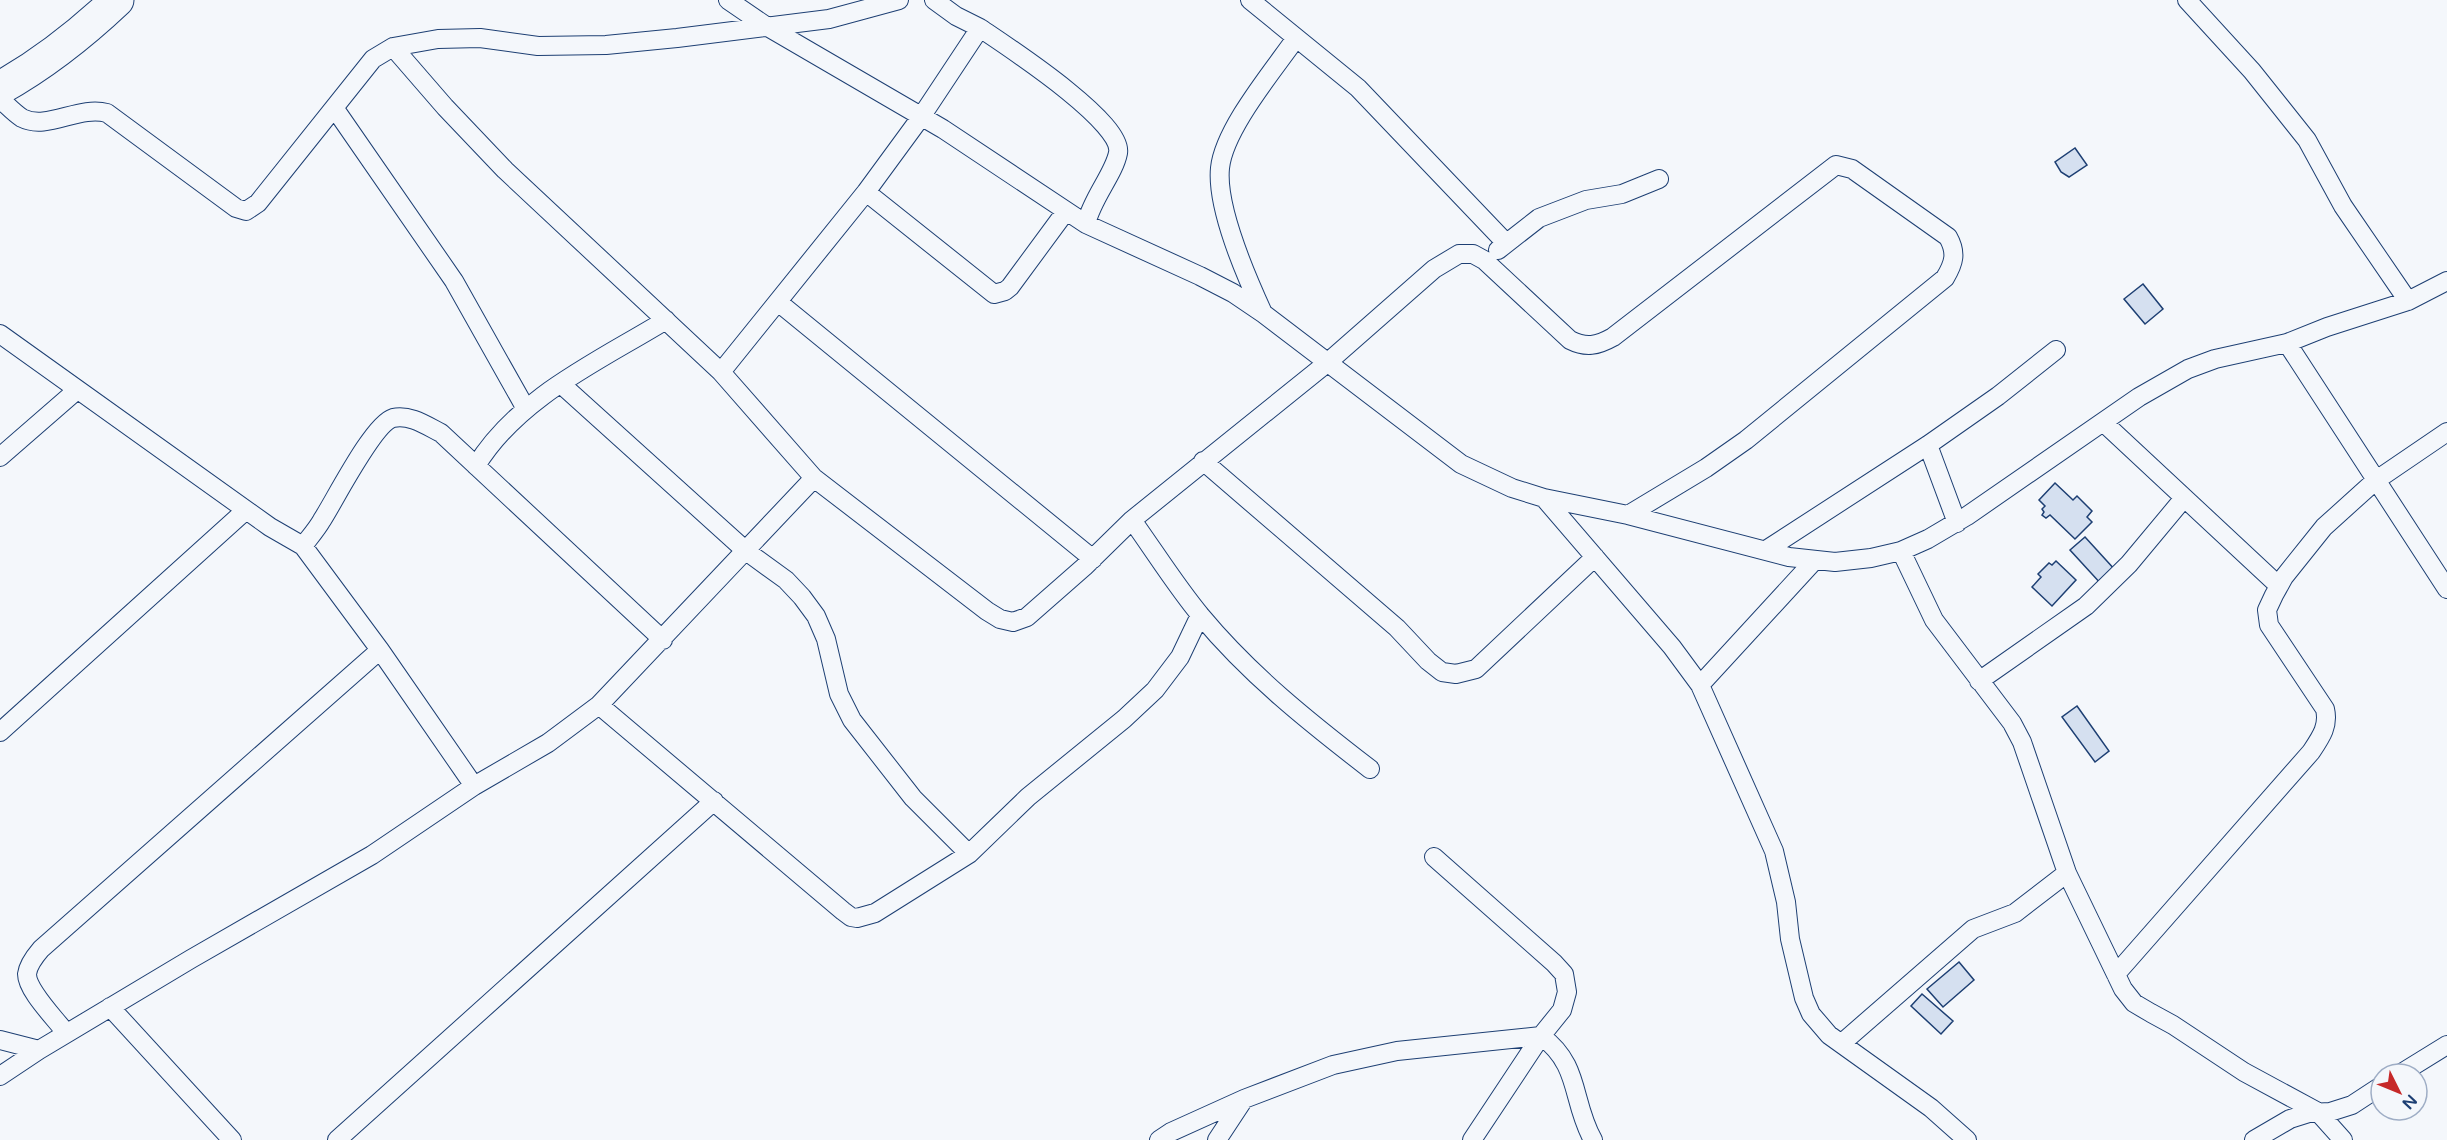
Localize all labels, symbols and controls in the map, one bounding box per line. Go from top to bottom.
north arrow [2369,1062,2429,1122]
text: N [2398,1090,2421,1113]

